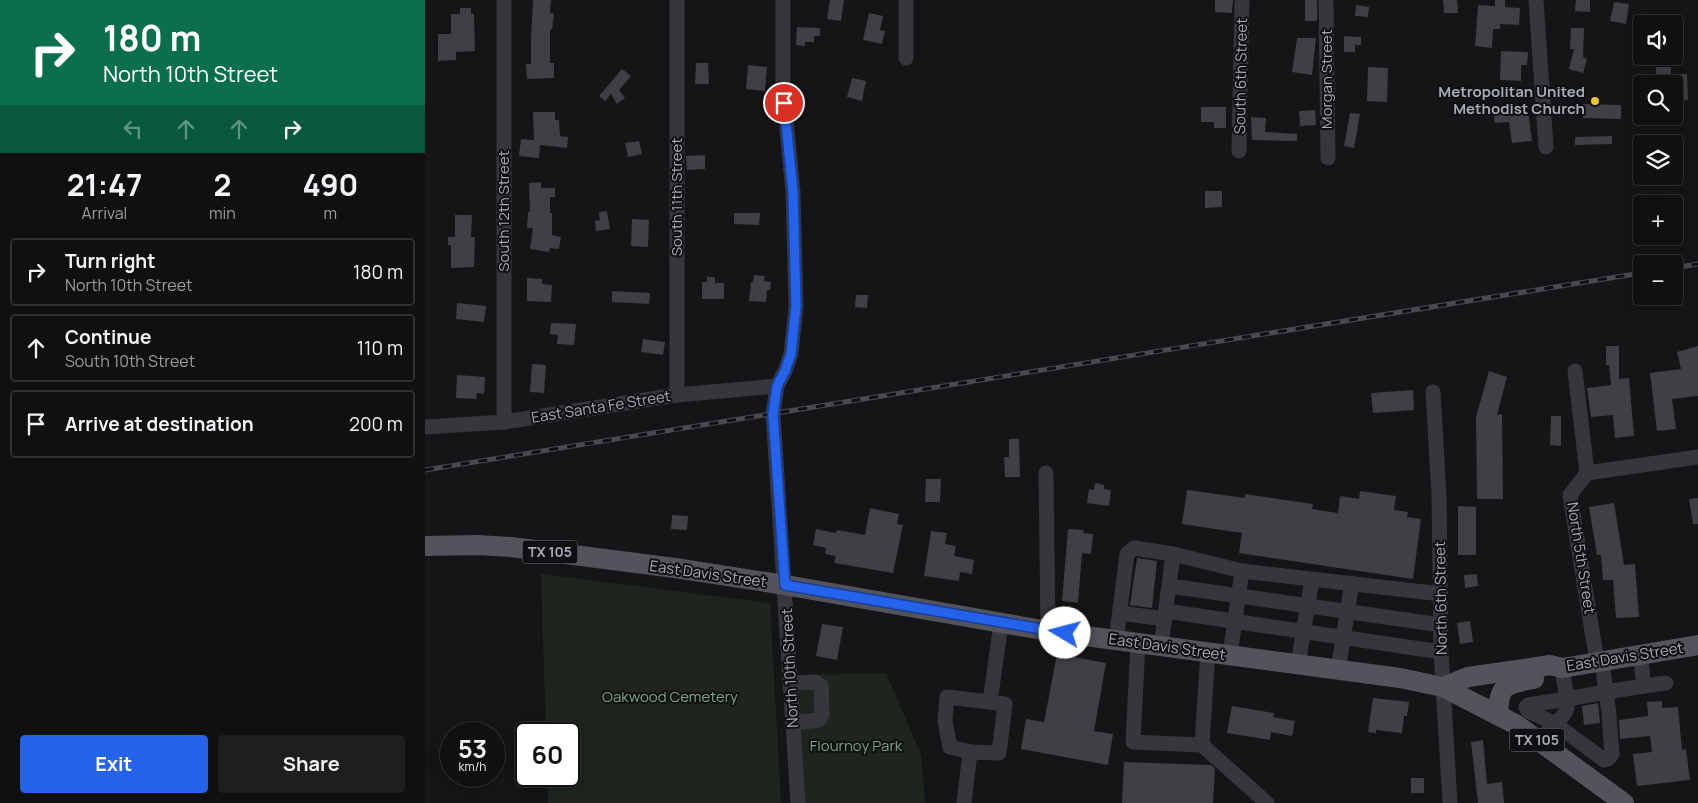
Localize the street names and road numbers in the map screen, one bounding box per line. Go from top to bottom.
street label: South 6th Street [1229,18,1252,134]
street label: Morgan Street [1316,29,1337,129]
street label: South 11th Street [666,138,687,256]
street label: South 12th Street [493,150,514,272]
street label: East Santa Fe Street [530,385,672,428]
street label: North 5th Street [1562,500,1601,615]
road number: TX 105 [523,540,577,564]
street label: North 6th Street [1429,541,1452,655]
street label: East Davis Street [648,555,768,592]
street label: North 10th Street [776,608,803,728]
street label: East Davis Street [1107,628,1227,665]
street label: East Davis Street [1565,637,1685,676]
road number: TX 105 [1509,728,1565,752]

